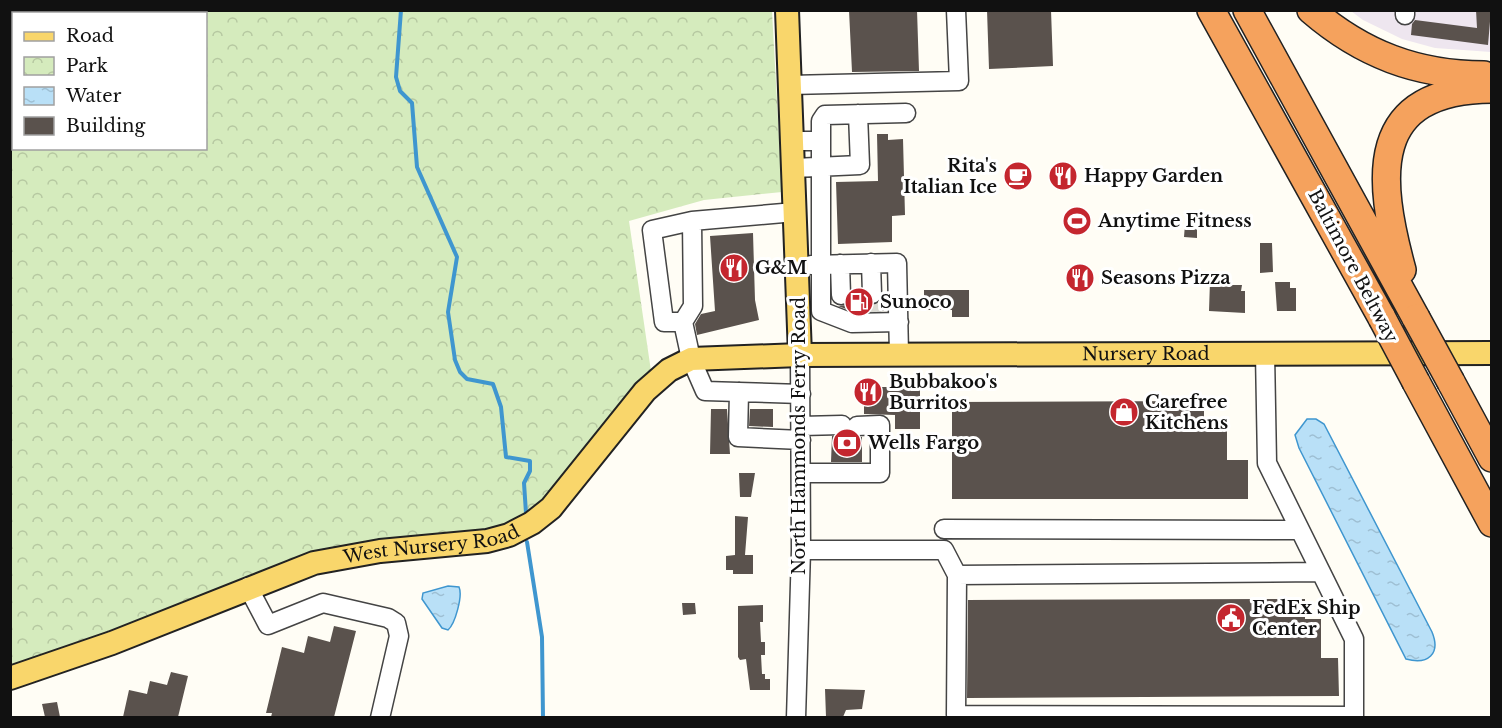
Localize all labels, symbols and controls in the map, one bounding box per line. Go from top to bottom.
legend [12,12,207,150]
text: Road [66,25,114,47]
text: Park [66,55,108,77]
text: Water [65,85,122,107]
text: Building [66,115,145,137]
place label: Rita's Italian Ice [903,155,997,198]
cafe icon: Rita's Italian Ice [1002,160,1034,192]
restaurant icon: Happy Garden [1047,160,1079,192]
place label: Happy Garden [1084,165,1223,187]
street label: Baltimore Beltway [1303,186,1403,347]
sports icon: Anytime Fitness [1061,205,1093,237]
place label: Anytime Fitness [1097,210,1252,232]
restaurant icon: G&M [718,252,750,284]
place label: G&M [755,257,808,279]
restaurant icon: Seasons Pizza [1064,262,1096,294]
place label: Seasons Pizza [1101,267,1231,289]
fuel station icon: Sunoco [843,286,875,318]
place label: Sunoco [880,291,952,313]
street label: North Hammonds Ferry Road [788,297,810,575]
street label: Nursery Road [1082,343,1210,365]
place label: Bubbakoo's Burritos [889,371,997,414]
restaurant icon: Bubbakoo's Burritos [852,376,884,408]
place label: Carefree Kitchens [1145,391,1228,434]
shop icon: Carefree Kitchens [1108,396,1140,428]
bank icon: Wells Fargo [831,427,863,459]
place label: Wells Fargo [867,432,979,454]
street label: West Nursery Road [340,520,523,569]
place label: FedEx Ship Center [1252,597,1361,640]
public building icon: FedEx Ship Center [1215,602,1247,634]

